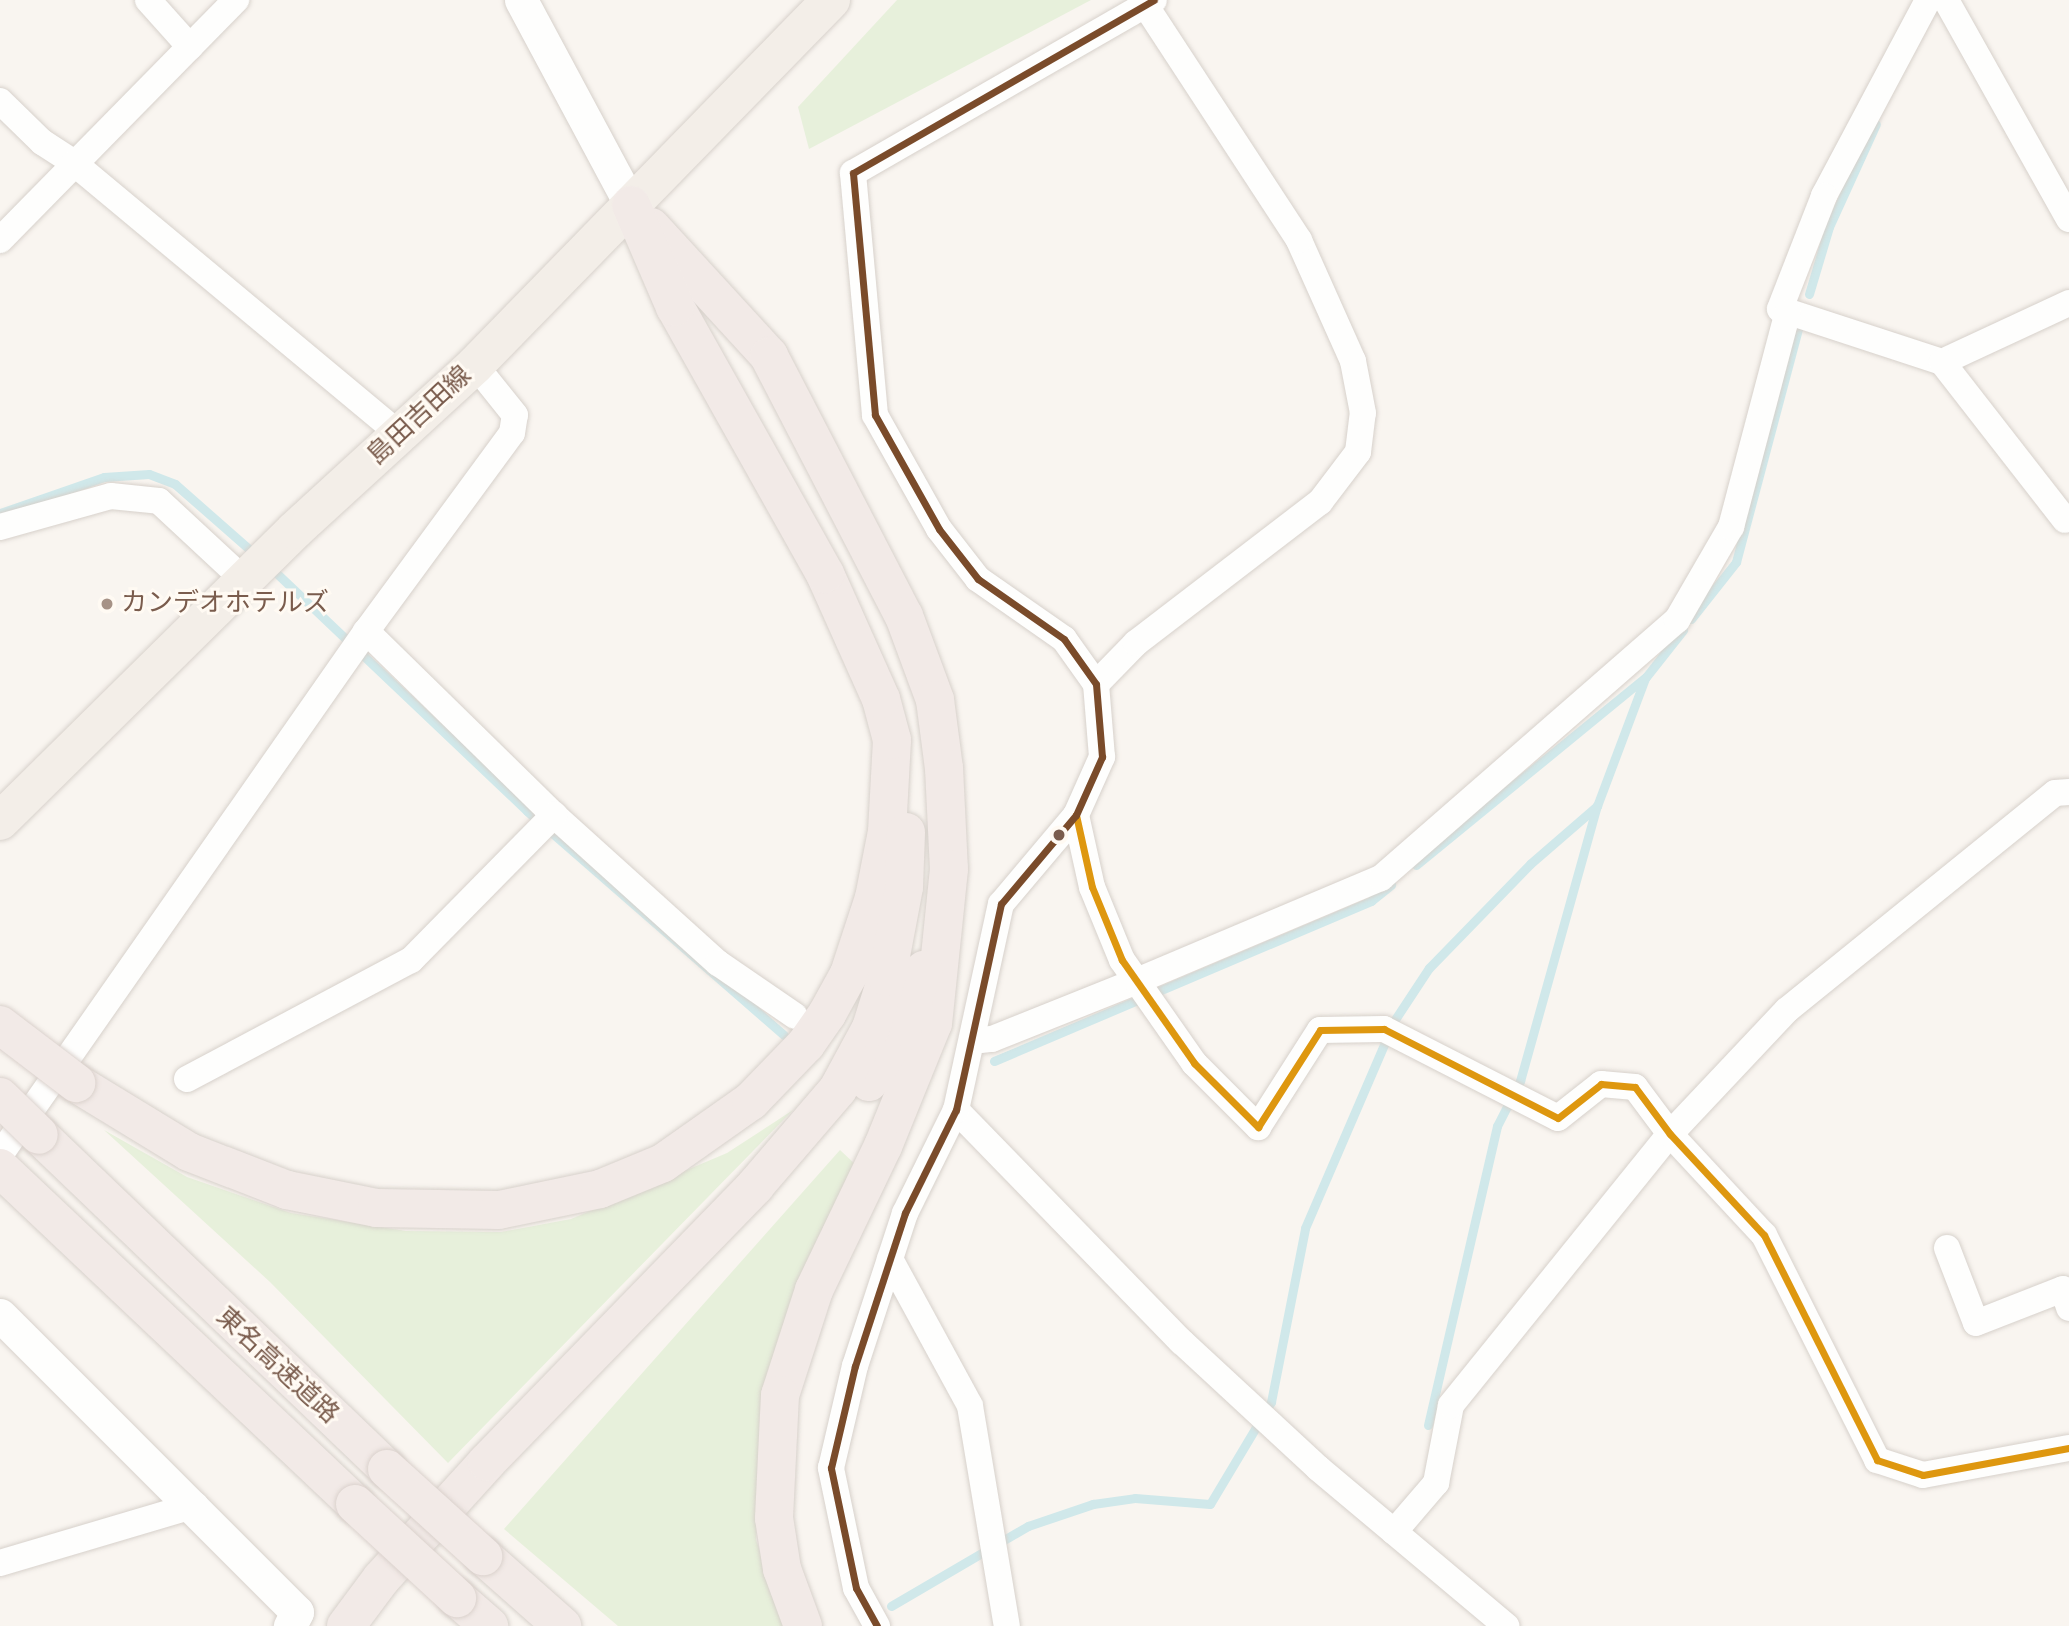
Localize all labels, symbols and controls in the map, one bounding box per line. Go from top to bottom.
street label: 島田吉田線 [362,360,478,472]
place label: カンデオホテルズ [121,588,329,620]
marker: カンデオホテルズ [99,596,115,612]
unlabelled marker [1052,828,1066,842]
street label: 東名高速道路 [209,1301,345,1431]

